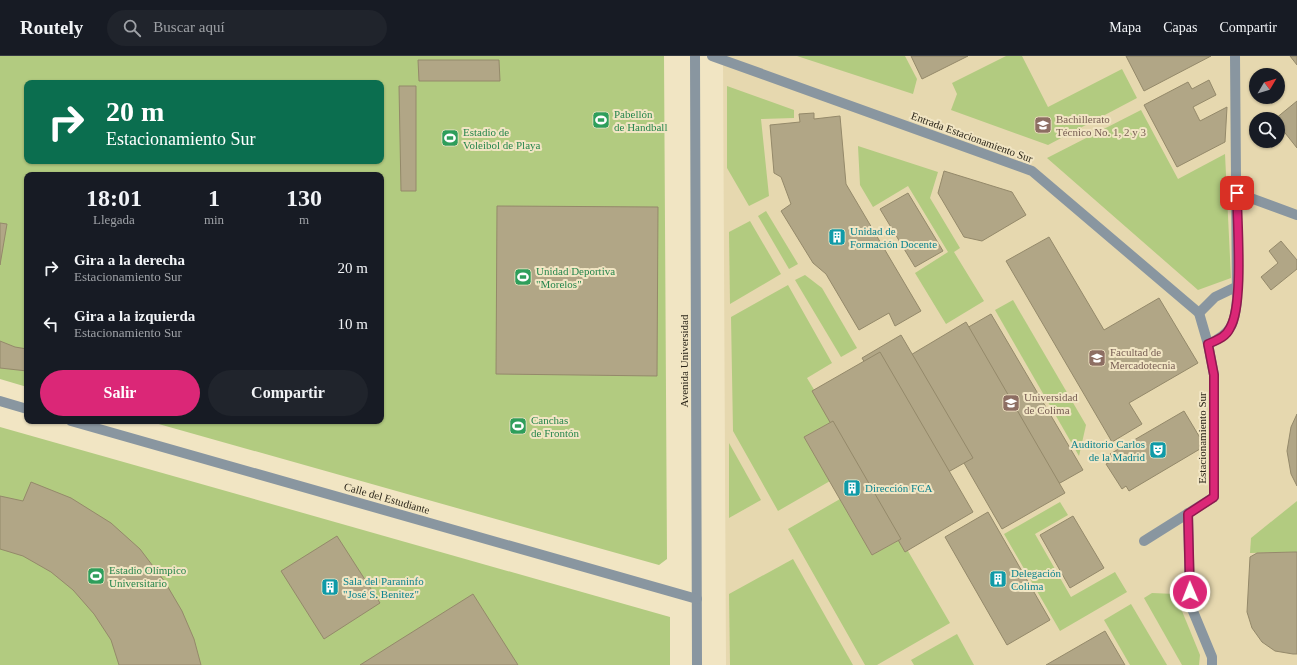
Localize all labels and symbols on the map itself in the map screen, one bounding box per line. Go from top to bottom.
north arrow [1249,68,1285,104]
place label: Pabellón de Handball [614,108,667,133]
street label: Entrada Estacionamiento Sur [910,109,1035,165]
sports icon: Pabellón de Handball [591,110,611,130]
place label: Bachillerato Técnico No. 1, 2 y 3 [1056,113,1147,138]
school or university icon: Bachillerato Técnico No. 1, 2 y 3 [1033,115,1053,135]
place label: Estadio de Voleibol de Playa [463,126,541,151]
sports icon: Estadio de Voleibol de Playa [440,128,460,148]
pin [1220,176,1254,210]
place label: Unidad de Formación Docente [850,225,937,250]
building icon: Unidad de Formación Docente [827,227,847,247]
place label: Unidad Deportiva "Morelos" [536,265,615,290]
sports icon: Unidad Deportiva "Morelos" [513,267,533,287]
street label: Avenida Universidad [678,314,690,407]
place label: Facultad de Mercadotecnia [1110,346,1175,371]
school or university icon: Facultad de Mercadotecnia [1087,348,1107,368]
place label: Universidad de Colima [1024,391,1078,416]
street label: Estacionamiento Sur [1196,392,1208,484]
school or university icon: Universidad de Colima [1001,393,1021,413]
place label: Canchas de Frontón [531,414,579,439]
sports icon: Canchas de Frontón [508,416,528,436]
place label: Auditorio Carlos de la Madrid [1071,438,1146,463]
theatre icon: Auditorio Carlos de la Madrid [1148,440,1168,460]
building icon: Dirección FCA [842,478,862,498]
street label: Calle del Estudiante [343,480,431,516]
place label: Dirección FCA [865,482,933,494]
place label: Estadio Olímpico Universitario [109,564,187,589]
sports icon: Estadio Olímpico Universitario [86,566,106,586]
place label: Delegación Colima [1011,567,1062,592]
building icon: Delegación Colima [988,569,1008,589]
position arrow [1169,571,1211,613]
place label: Sala del Paraninfo "José S. Benitez" [343,575,424,600]
building icon: Sala del Paraninfo "José S. Benitez" [320,577,340,597]

